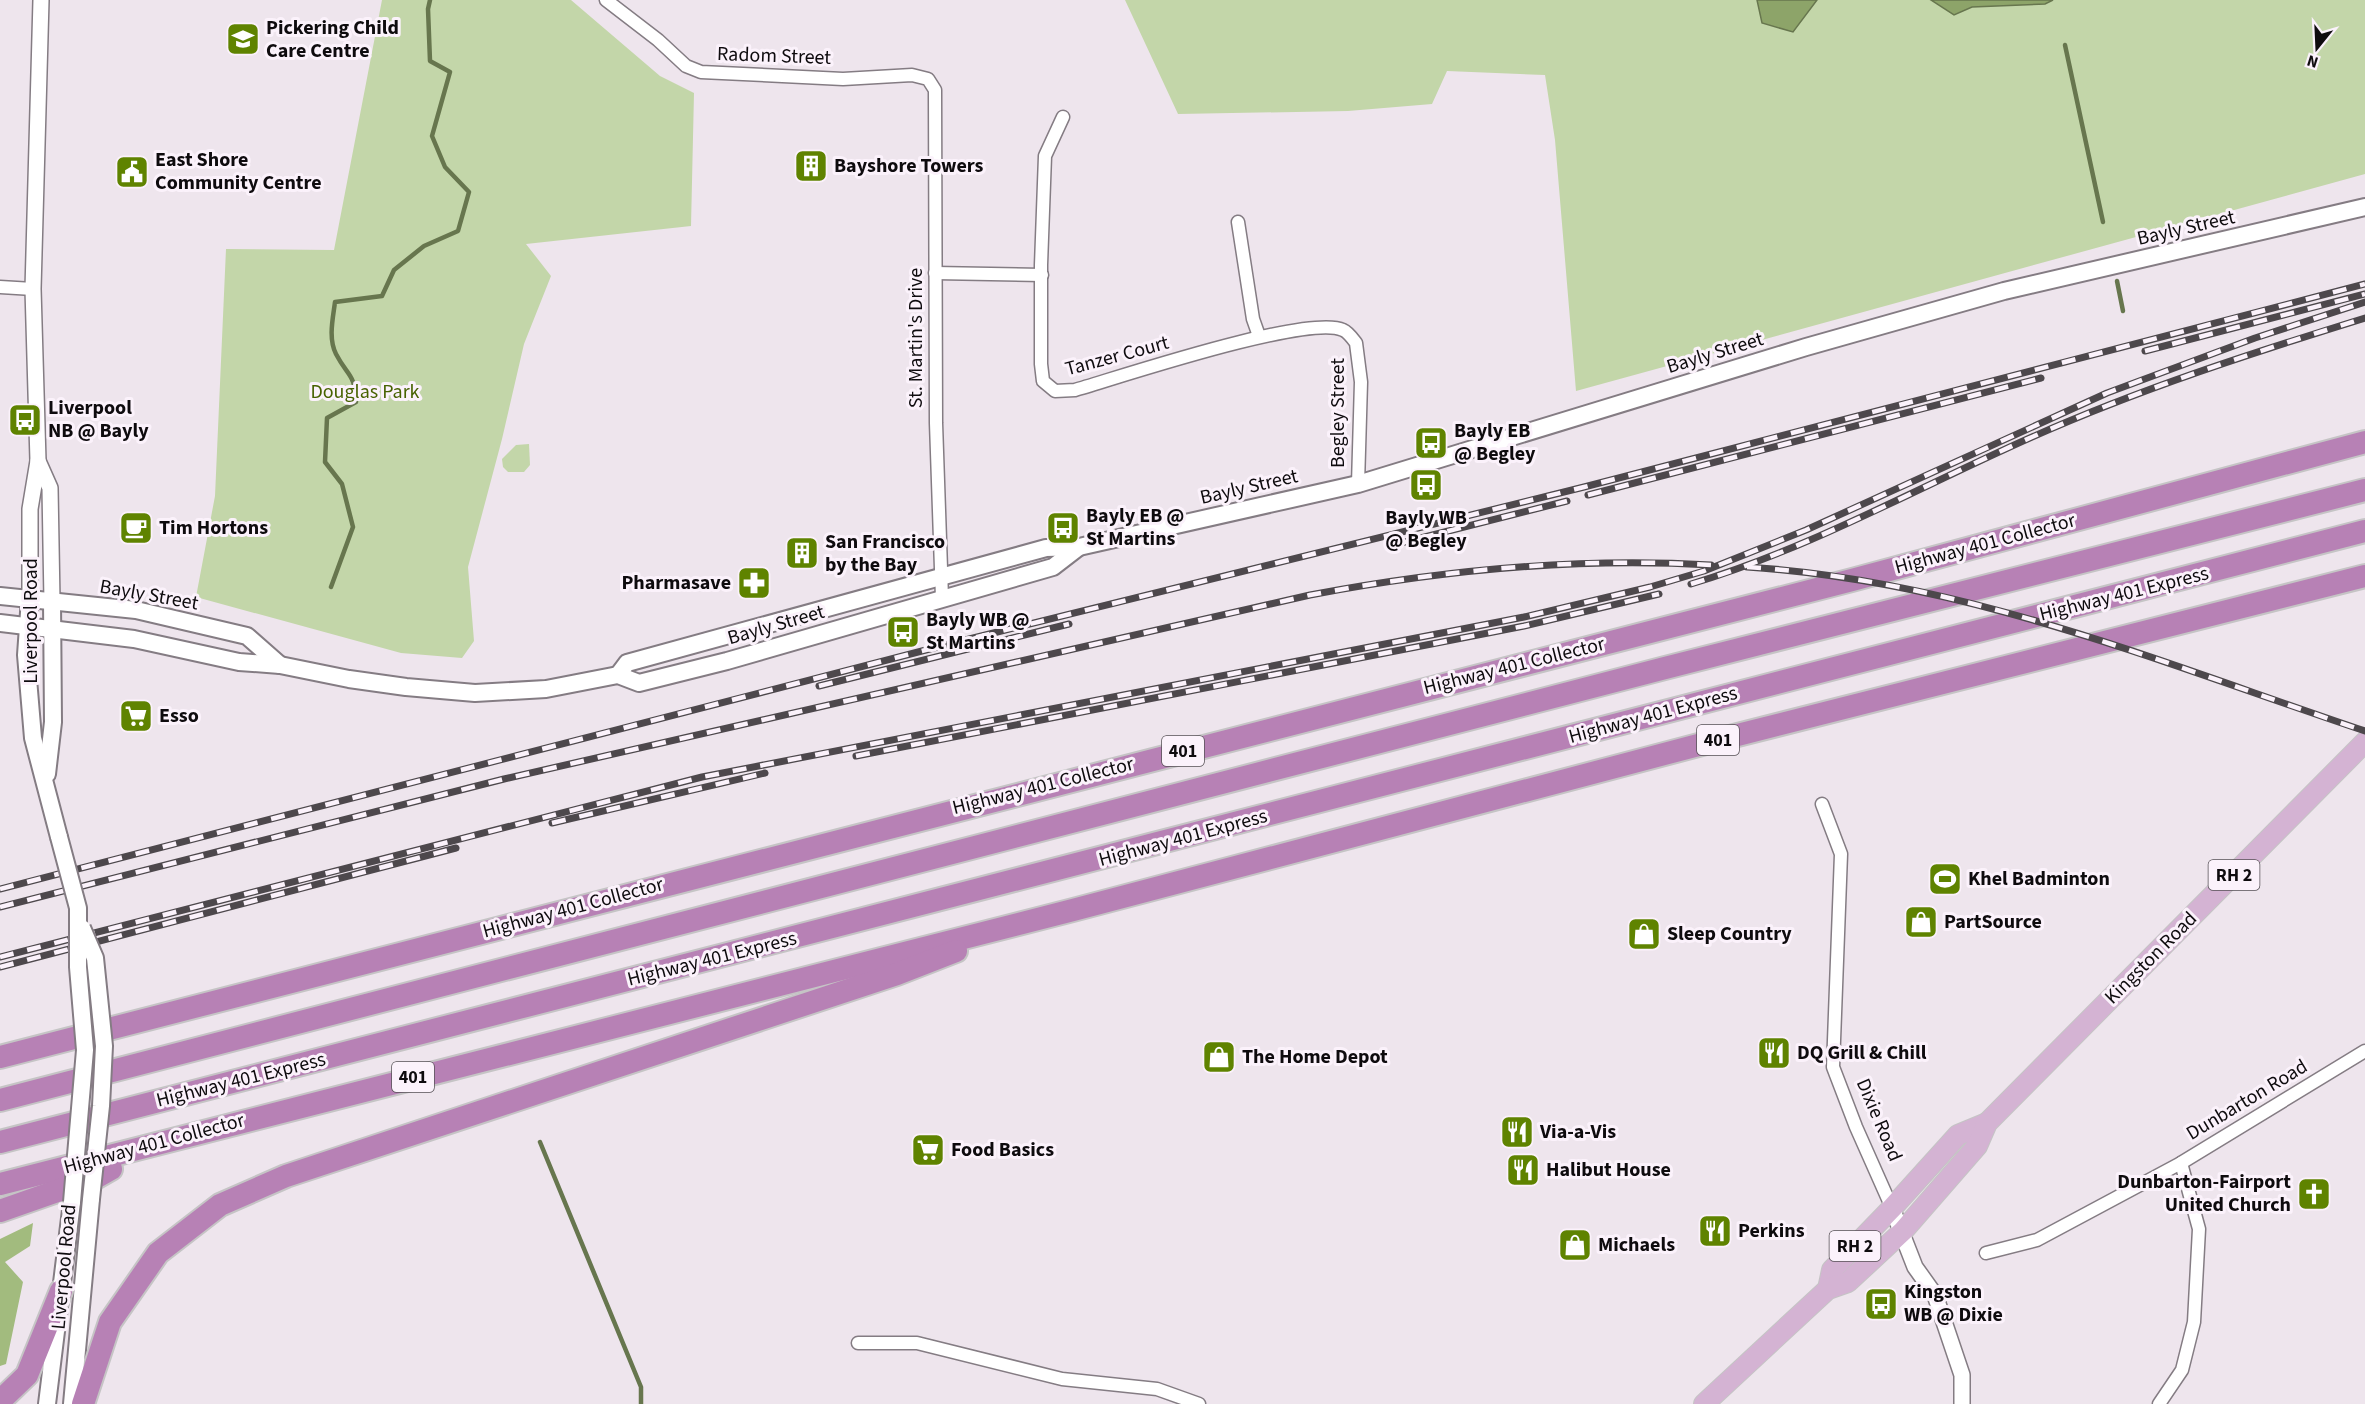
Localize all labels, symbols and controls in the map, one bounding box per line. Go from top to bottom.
place label: Pickering Child Care Centre [266,14,399,65]
north arrow [2287,18,2347,78]
school or university icon: Pickering Child Care Centre [225,21,261,57]
street label: Radom Street [717,40,832,72]
text: N [2304,49,2321,73]
place label: East Shore Community Centre [155,146,322,197]
building icon: Bayshore Towers [793,148,829,184]
place label: Bayshore Towers [834,152,984,180]
public building icon: East Shore Community Centre [114,154,150,190]
street label: Bayly Street [2134,203,2238,253]
street label: St. Martin's Drive [902,268,930,408]
street label: Bayly Street [1663,325,1767,381]
street label: Tanzer Court [1062,329,1172,383]
street label: Begley Street [1324,358,1352,468]
park label: Douglas Park [310,378,420,406]
place label: Liverpool NB @ Bayly [48,394,149,445]
bus stop icon: Liverpool NB @ Bayly [7,402,43,438]
place label: Bayly EB @ Begley [1454,417,1536,468]
bus stop icon: Bayly EB @ Begley [1413,425,1449,461]
street label: Bayly Street [1197,462,1301,512]
bus stop icon: Bayly WB @ Begley [1408,467,1444,503]
place label: Bayly EB @ St Martins [1086,502,1184,553]
place label: Bayly WB @ Begley [1385,504,1467,555]
street label: Highway 401 Collector [1892,506,2078,582]
cafe icon: Tim Hortons [118,510,154,546]
bus stop icon: Bayly EB @ St Martins [1045,510,1081,546]
place label: Tim Hortons [159,514,268,542]
place label: San Francisco by the Bay [825,528,945,579]
building icon: San Francisco by the Bay [784,535,820,571]
street label: Liverpool Road [17,558,45,684]
street label: Highway 401 Express [2036,559,2212,629]
pharmacy icon: Pharmasave [736,565,772,601]
place label: Pharmasave [621,569,731,597]
street label: Bayly Street [97,573,201,617]
street label: Bayly Street [724,598,828,652]
place label: Bayly WB @ St Martins [926,606,1030,657]
bus stop icon: Bayly WB @ St Martins [885,614,921,650]
street label: Highway 401 Collector [1420,630,1608,702]
street label: Highway 401 Express [1566,681,1740,749]
supermarket icon: Esso [118,698,154,734]
place label: Esso [159,702,199,730]
road number: 401 [1697,725,1739,755]
road number: 401 [1162,736,1204,766]
street label: Highway 401 Collector [949,750,1137,822]
street label: Highway 401 Express [1095,802,1271,874]
road number: RH 2 [2208,860,2260,890]
sports icon: Khel Badminton [1927,861,1963,897]
place label: Khel Badminton [1968,865,2110,893]
street label: Highway 401 Collector [480,870,666,946]
shop icon: PartSource [1903,904,1939,940]
street label: Kingston Road [2098,905,2204,1011]
place label: PartSource [1944,908,2042,936]
shop icon: Sleep Country [1626,916,1662,952]
place label: Sleep Country [1667,920,1792,948]
street label: Highway 401 Express [624,924,800,994]
restaurant icon: DQ Grill & Chill [1756,1035,1792,1071]
shop icon: The Home Depot [1201,1039,1237,1075]
place label: DQ Grill & Chill [1797,1039,1927,1067]
place label: The Home Depot [1242,1043,1388,1071]
street label: Highway 401 Express [153,1045,329,1115]
street label: Dunbarton Road [2181,1053,2313,1147]
road number: 401 [392,1062,434,1092]
street label: Dixie Road [1849,1074,1909,1166]
street label: Highway 401 Collector [61,1106,247,1182]
restaurant icon: Via-a-Vis [1499,1114,1535,1150]
place label: Via-a-Vis [1539,1118,1616,1146]
supermarket icon: Food Basics [910,1132,946,1168]
place label: Food Basics [951,1136,1054,1164]
restaurant icon: Halibut House [1505,1152,1541,1188]
place label: Halibut House [1546,1156,1671,1184]
place label: Dunbarton-Fairport United Church [2117,1168,2291,1219]
church icon: Dunbarton-Fairport United Church [2296,1176,2332,1212]
street label: Liverpool Road [45,1203,83,1331]
restaurant icon: Perkins [1697,1213,1733,1249]
place label: Perkins [1738,1217,1805,1245]
shop icon: Michaels [1557,1227,1593,1263]
place label: Michaels [1598,1231,1675,1259]
road number: RH 2 [1830,1231,1880,1261]
place label: Kingston WB @ Dixie [1904,1278,2003,1329]
bus stop icon: Kingston WB @ Dixie [1863,1286,1899,1322]

